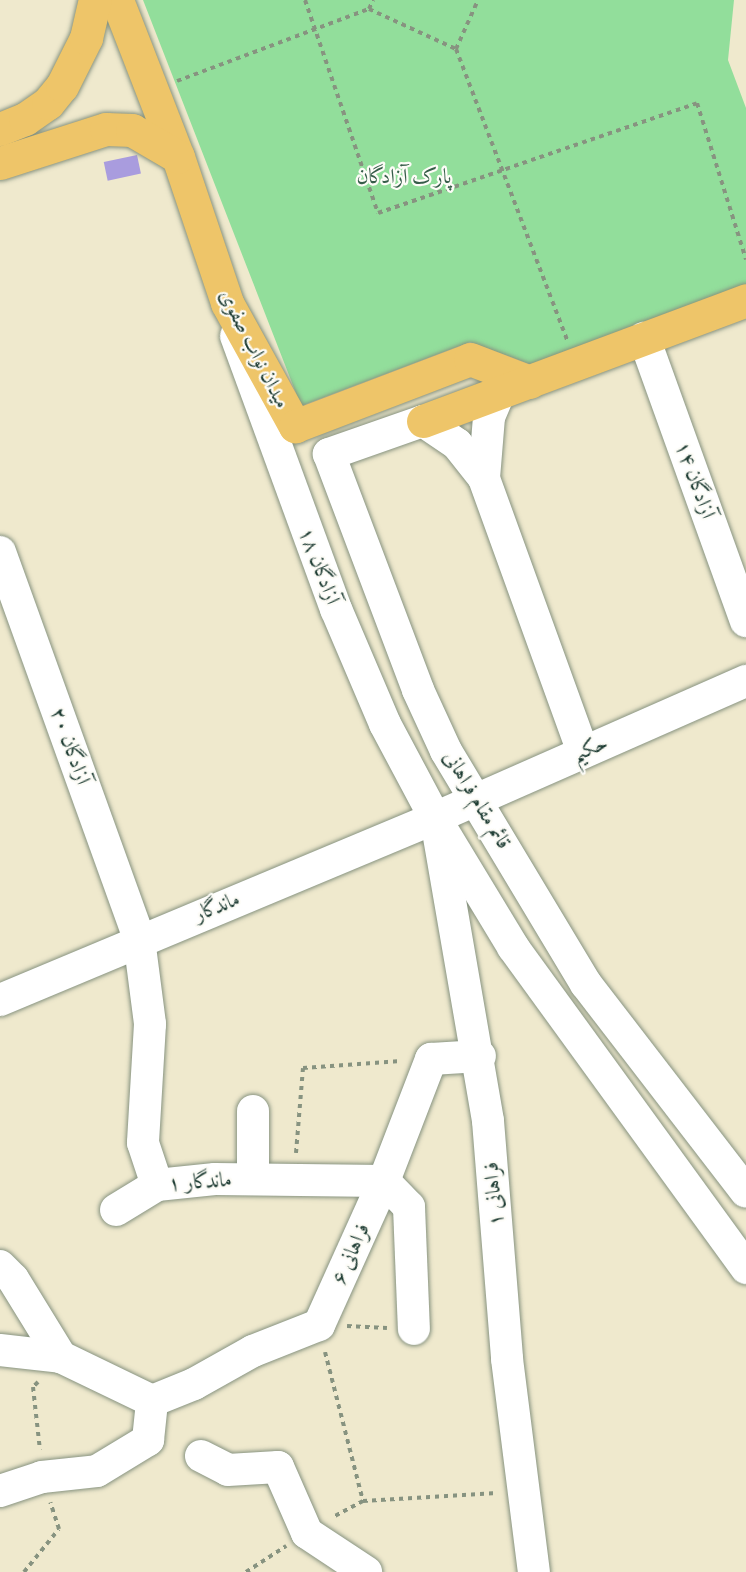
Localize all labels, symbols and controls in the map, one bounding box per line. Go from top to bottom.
park label: پارک آزادگان [357,164,451,190]
street label: میدان نواب صفوی [213,285,295,413]
street label: آزادگان ۱۴ [669,438,721,522]
street label: آزادگان ۱۸ [293,524,345,608]
street label: آزادگان ۲۰ [44,704,96,788]
street label: حکیم [568,730,612,768]
street label: قائم مقام فراهانی [438,746,516,854]
street label: ماندگار [190,886,244,928]
street label: فراهانی ۱ [479,1161,509,1227]
street label: ماندگار ۱ [167,1167,233,1197]
street label: فراهانی ۶ [326,1219,376,1289]

